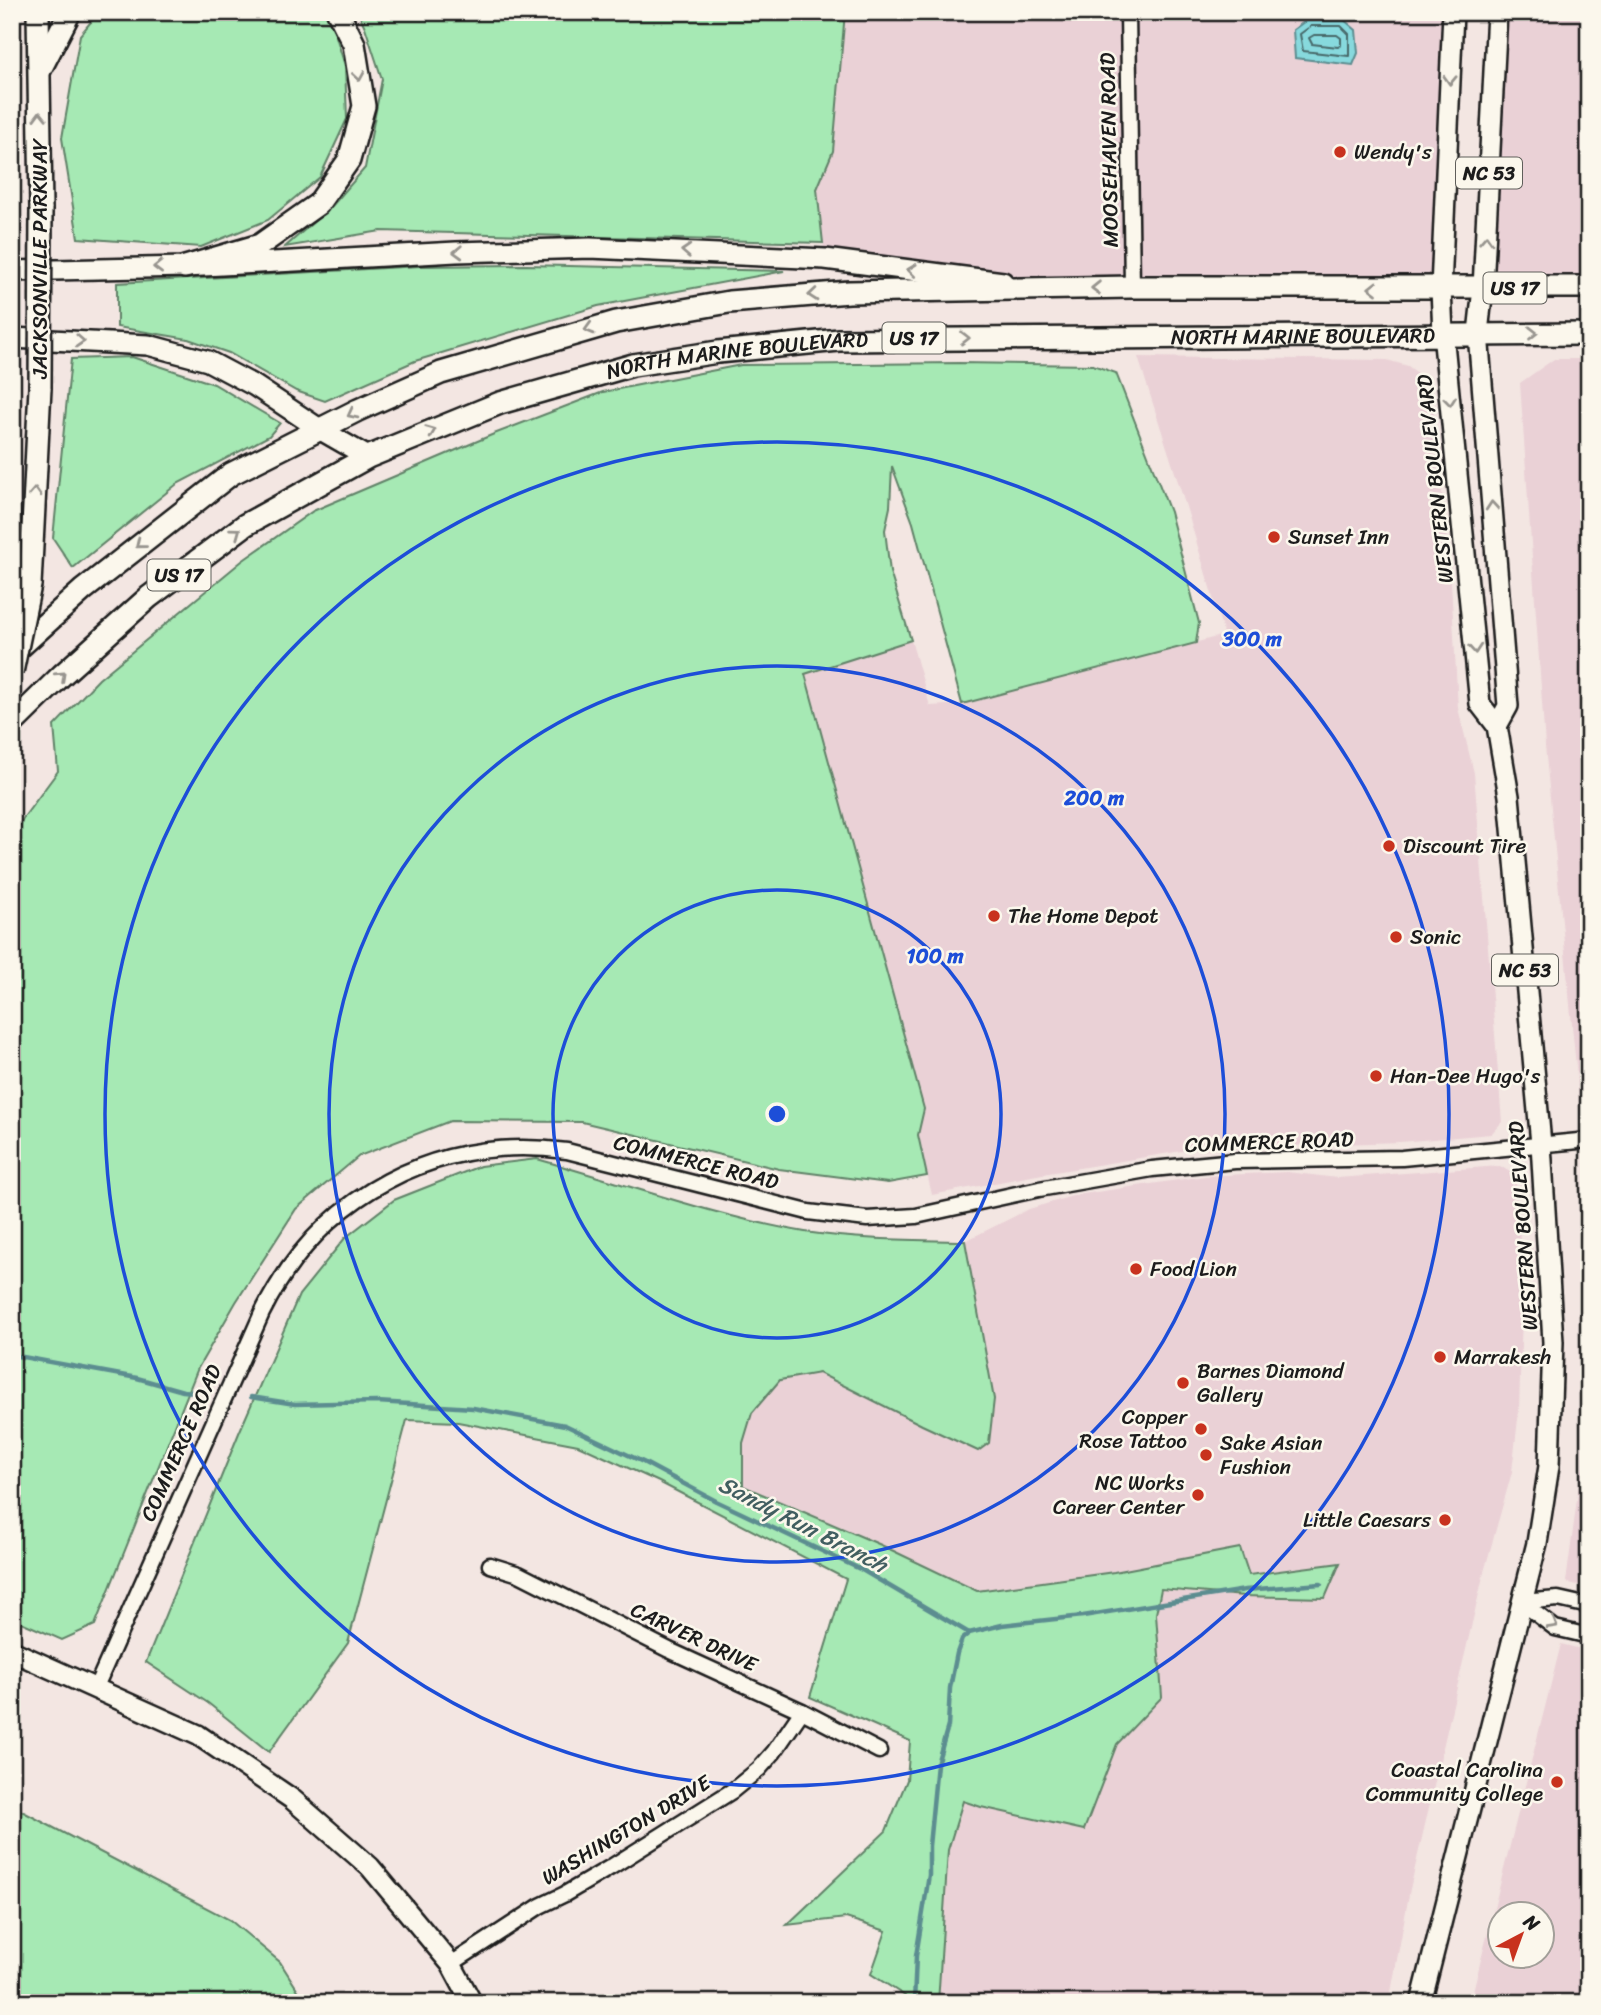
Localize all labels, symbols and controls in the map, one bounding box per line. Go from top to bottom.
street label: MOOSEHAVEN ROAD [1088,52,1130,248]
one-way arrow [351,70,366,82]
one-way arrow [1442,75,1457,86]
one-way arrow [32,110,48,121]
place label: Wendy's [1354,133,1432,171]
street label: JACKSONVILLE PARKWAY [21,138,59,380]
marker: Wendy's [1332,144,1348,160]
road number: NC 53 [1456,158,1522,188]
one-way arrow [1478,235,1493,246]
one-way arrow [680,244,691,259]
one-way arrow [452,245,463,260]
one-way arrow [152,259,162,275]
one-way arrow [906,263,918,278]
road number: US 17 [1484,272,1546,304]
one-way arrow [1090,280,1101,296]
one-way arrow [1367,280,1377,296]
one-way arrow [807,287,818,302]
street label: NORTH MARINE BOULEVARD [1171,316,1436,356]
one-way arrow [583,321,595,336]
street label: NORTH MARINE BOULEVARD [601,321,869,391]
road number: US 17 [883,322,946,354]
one-way arrow [1529,325,1539,341]
one-way arrow [960,330,971,346]
one-way arrow [75,334,86,349]
street label: WESTERN BOULEVARD [1405,372,1465,585]
one-way arrow [1442,396,1457,407]
one-way arrow [347,405,359,419]
one-way arrow [425,426,437,440]
one-way arrow [27,486,42,497]
one-way arrow [1485,500,1500,511]
place label: Sunset Inn [1288,518,1389,556]
one-way arrow [228,527,241,540]
marker: Sunset Inn [1266,529,1282,545]
one-way arrow [135,535,147,548]
road number: US 17 [148,560,210,590]
text: 300 m [1221,620,1283,658]
one-way arrow [1467,644,1482,655]
one-way arrow [53,672,66,685]
text: 200 m [1063,779,1125,817]
place label: Discount Tire [1403,827,1527,865]
marker: Discount Tire [1381,838,1397,854]
place label: The Home Depot [1008,897,1158,935]
marker: The Home Depot [986,908,1002,924]
place label: Sonic [1410,918,1461,956]
marker: Sonic [1388,929,1404,945]
text: 100 m [906,937,964,975]
road number: NC 53 [1492,954,1558,986]
place label: Han-Dee Hugo's [1390,1057,1541,1095]
marker: Han-Dee Hugo's [1368,1068,1384,1084]
centre of rings [765,1102,789,1126]
street label: COMMERCE ROAD [1184,1120,1354,1164]
street label: WESTERN BOULEVARD [1497,1120,1549,1332]
street label: COMMERCE ROAD [610,1123,783,1201]
place label: Food Lion [1150,1250,1237,1288]
marker: Food Lion [1128,1261,1144,1277]
place label: Marrakesh [1454,1338,1551,1376]
marker: Marrakesh [1432,1349,1448,1365]
place label: Barnes Diamond Gallery [1197,1352,1346,1414]
street label: COMMERCE ROAD [129,1358,233,1528]
marker: Barnes Diamond Gallery [1175,1375,1191,1391]
place label: Copper Rose Tattoo [1079,1398,1188,1460]
marker: Copper Rose Tattoo [1193,1421,1209,1437]
place label: Sake Asian Fushion [1220,1424,1322,1486]
marker: Sake Asian Fushion [1198,1447,1214,1463]
water label: Sandy Run Branch [711,1464,896,1586]
place label: NC Works Career Center [1053,1464,1185,1526]
marker: NC Works Career Center [1190,1487,1206,1503]
place label: Little Caesars [1303,1501,1431,1539]
marker: Little Caesars [1437,1512,1453,1528]
street label: CARVER DRIVE [624,1591,765,1684]
one-way arrow [1545,1616,1558,1629]
place label: Coastal Carolina Community College [1366,1751,1543,1813]
street label: WASHINGTON DRIVE [534,1764,719,1896]
marker: Coastal Carolina Community College [1549,1774,1565,1790]
north arrow [1486,1899,1556,1969]
text: N [1515,1905,1548,1940]

